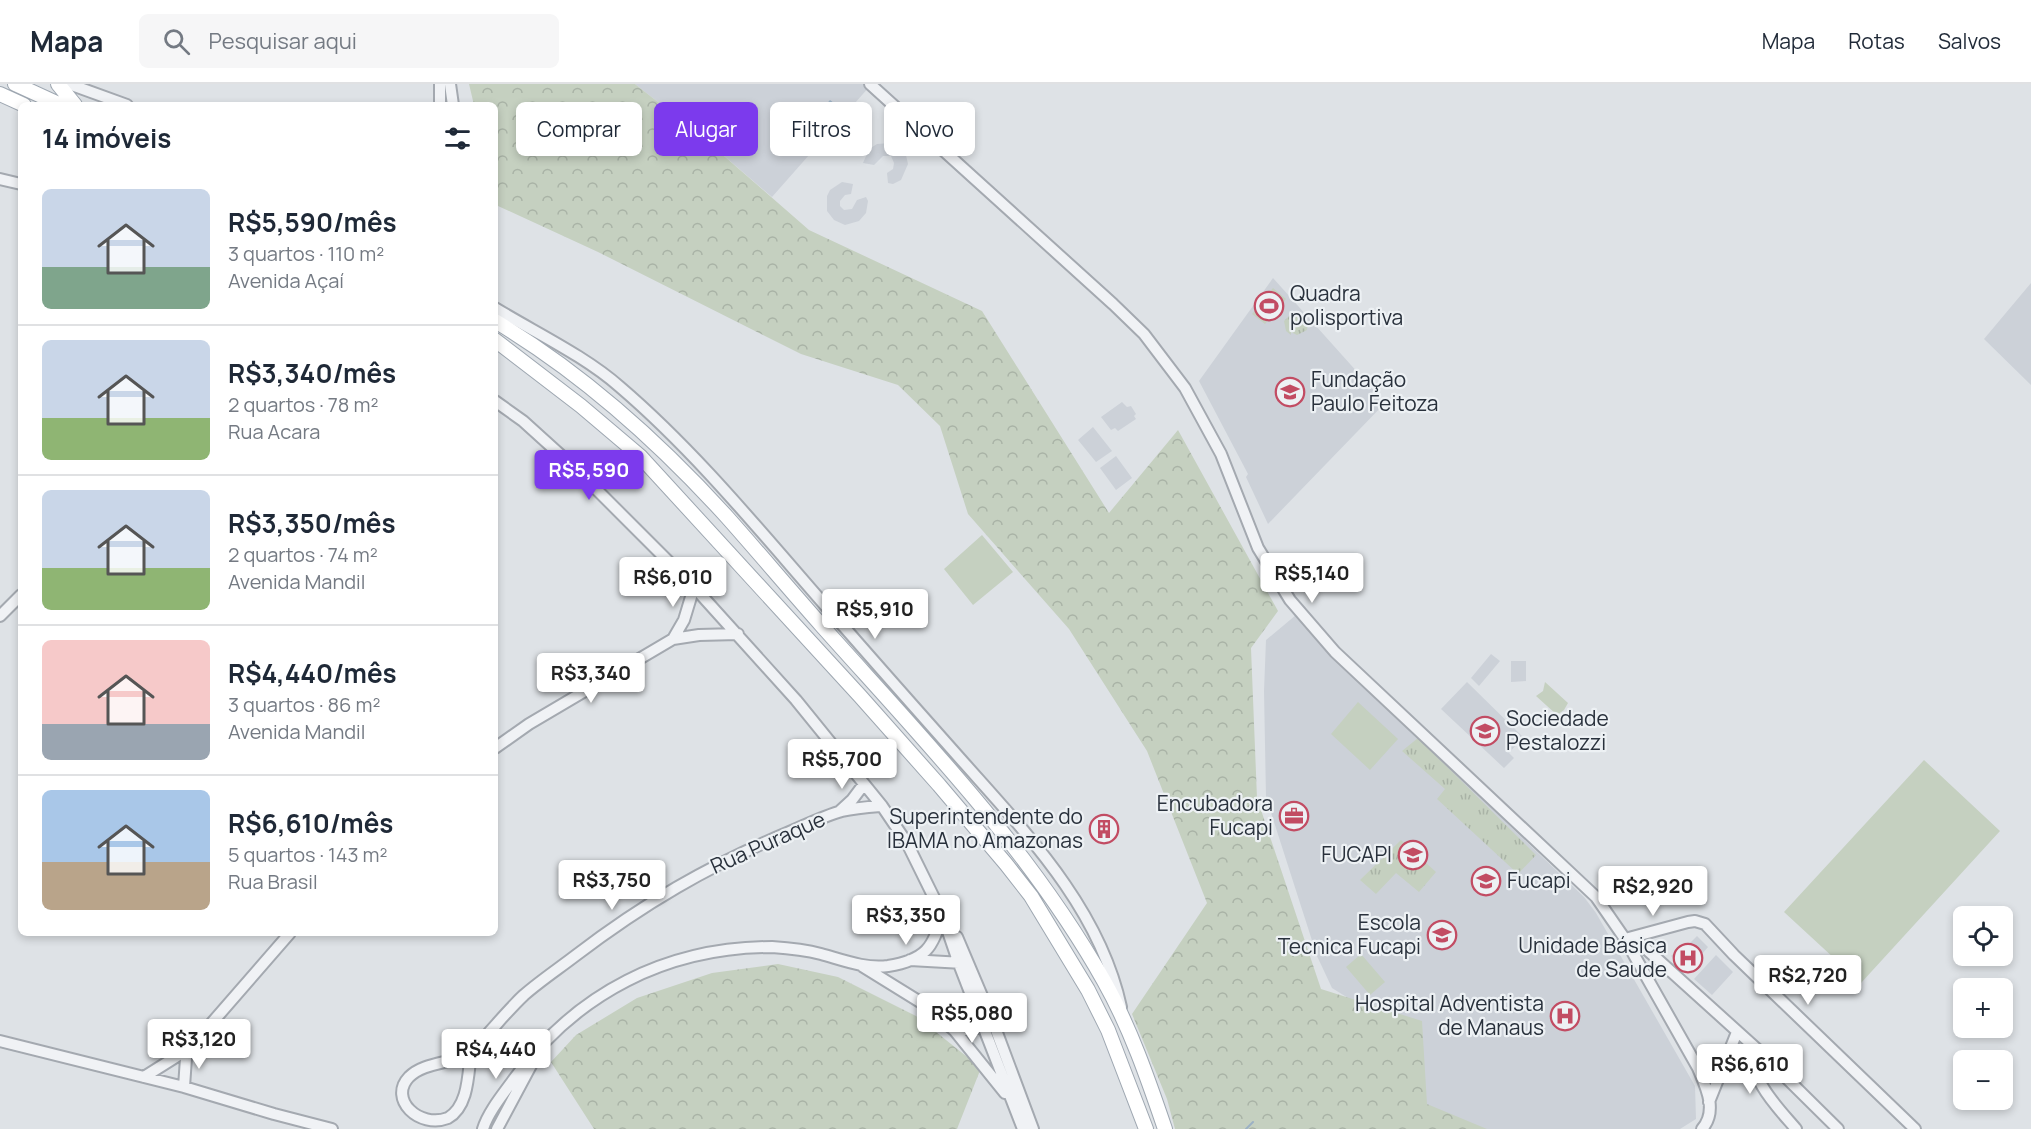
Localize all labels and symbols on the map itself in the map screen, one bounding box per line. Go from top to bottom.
place label: Quadra polisportiva [1290,279,1403,331]
sports icon: Quadra polisportiva [1253,290,1285,322]
place label: Fundação Paulo Feitoza [1311,365,1438,417]
school or university icon: Fundação Paulo Feitoza [1274,376,1306,408]
pin: R$5,590 [534,450,644,501]
pin: R$5,140 [1257,553,1367,604]
pin: R$6,010 [618,557,728,608]
pin: R$5,910 [820,589,930,640]
pin: R$3,340 [536,653,646,704]
place label: Sociedade Pestalozzi [1506,704,1609,756]
school or university icon: Sociedade Pestalozzi [1469,715,1501,747]
pin: R$5,700 [787,739,897,790]
place label: Encubadora Fucapi [1157,789,1273,841]
office icon: Encubadora Fucapi [1278,800,1310,832]
place label: Superintendente do IBAMA no Amazonas [887,802,1083,854]
street label: Rua Puraque [706,804,829,880]
building icon: Superintendente do IBAMA no Amazonas [1088,813,1120,845]
school or university icon: FUCAPI [1397,839,1429,871]
place label: FUCAPI [1321,840,1392,868]
pin: R$3,750 [557,860,667,911]
school or university icon: Fucapi [1470,865,1502,897]
place label: Fucapi [1507,866,1571,894]
pin: R$2,920 [1598,866,1708,917]
pin: R$3,350 [851,895,961,946]
place label: Escola Tecnica Fucapi [1278,908,1421,960]
school or university icon: Escola Tecnica Fucapi [1426,919,1458,951]
place label: Unidade Básica de Saude [1518,931,1667,983]
hospital icon: Unidade Básica de Saude [1672,942,1704,974]
pin: R$2,720 [1753,955,1863,1006]
place label: Hospital Adventista de Manaus [1355,989,1544,1041]
pin: R$5,080 [917,993,1027,1044]
hospital icon: Hospital Adventista de Manaus [1549,1000,1581,1032]
pin: R$3,120 [144,1019,254,1070]
pin: R$4,440 [441,1029,551,1080]
pin: R$6,610 [1695,1044,1805,1095]

